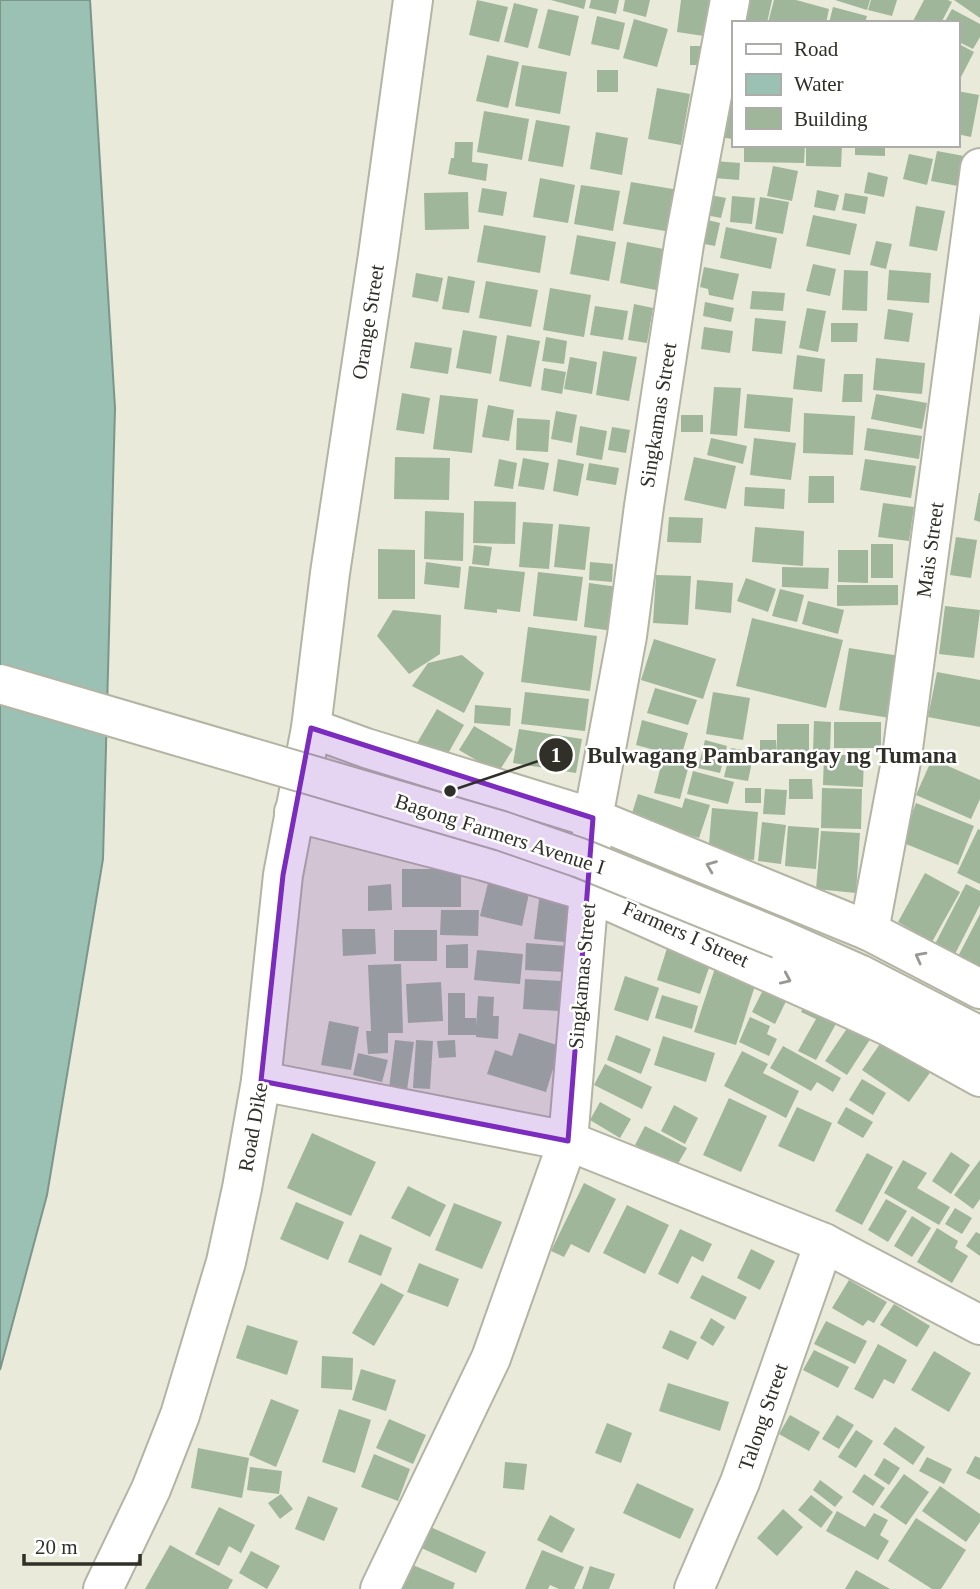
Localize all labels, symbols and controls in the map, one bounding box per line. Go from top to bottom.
legend [732,21,959,147]
text: Road [794,37,839,61]
text: Water [794,72,844,96]
text: Building [794,107,868,131]
street label: Orange Street [347,263,389,381]
street label: Singkamas Street [635,341,681,489]
street label: Mais Street [911,501,949,599]
callout: Bulwagang Pambarangay ng Tumana [538,733,972,777]
text: 1 [551,743,561,767]
text: Bulwagang Pambarangay ng Tumana [587,743,958,768]
street label: Bagong Farmers Avenue I [392,789,608,879]
one-way arrow [706,861,718,875]
street label: Farmers I Street [619,896,753,973]
street label: Singkamas Street [564,902,600,1050]
one-way arrow [915,952,927,965]
one-way arrow [779,971,791,985]
street label: Road Dike [233,1080,273,1174]
street label: Talong Street [733,1360,793,1474]
scale bar [24,1522,140,1566]
text: 20 m [35,1535,78,1559]

